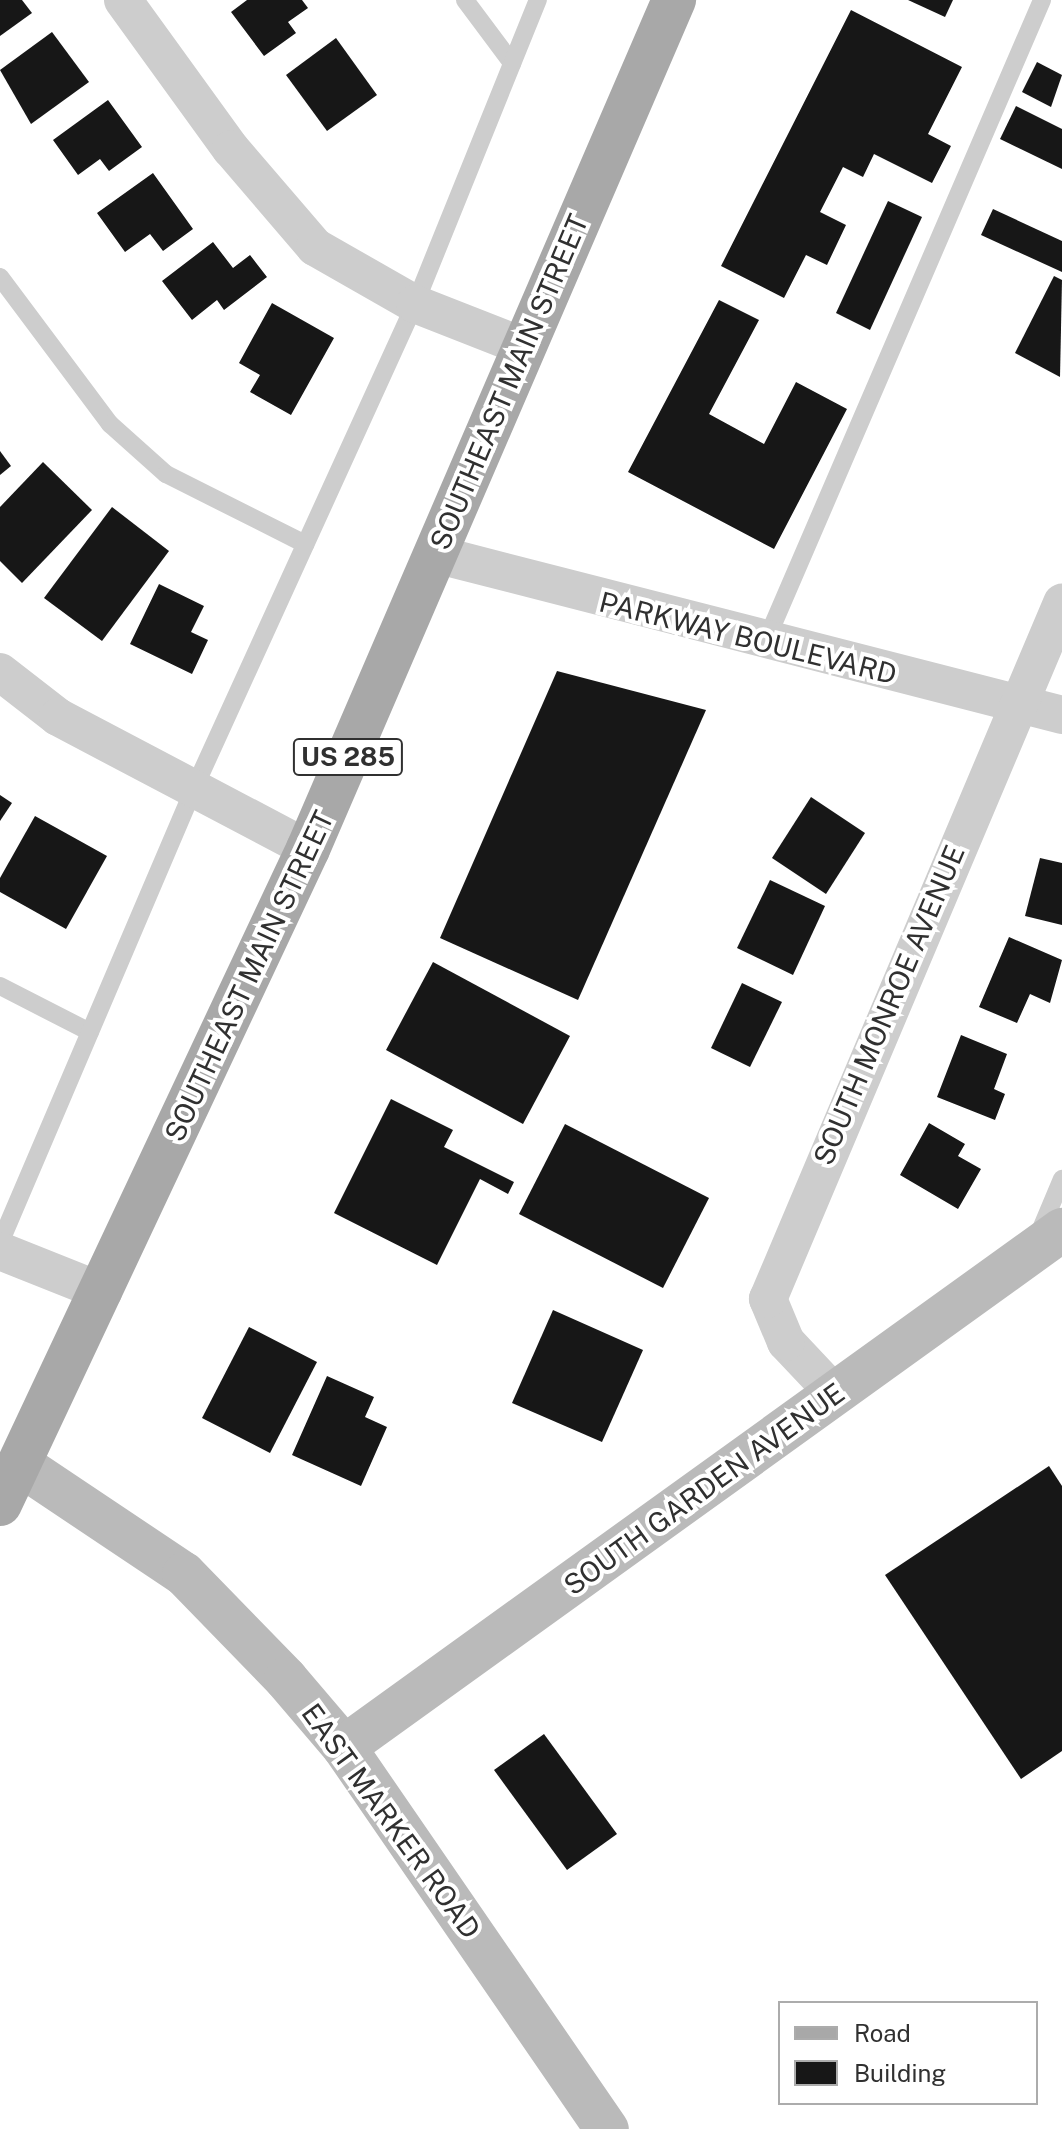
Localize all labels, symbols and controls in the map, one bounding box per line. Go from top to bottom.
street label: SOUTHEAST MAIN STREET [423,209,595,555]
street label: PARKWAY BOULEVARD [596,585,900,691]
road number: US 285 [292,735,404,779]
street label: SOUTHEAST MAIN STREET [157,805,341,1147]
street label: SOUTH MONROE AVENUE [806,840,972,1170]
street label: SOUTH GARDEN AVENUE [557,1376,851,1602]
street label: EAST MARKER ROAD [295,1697,487,1945]
legend [778,2001,1038,2105]
text: Road [854,2019,911,2047]
text: Building [854,2059,946,2087]

